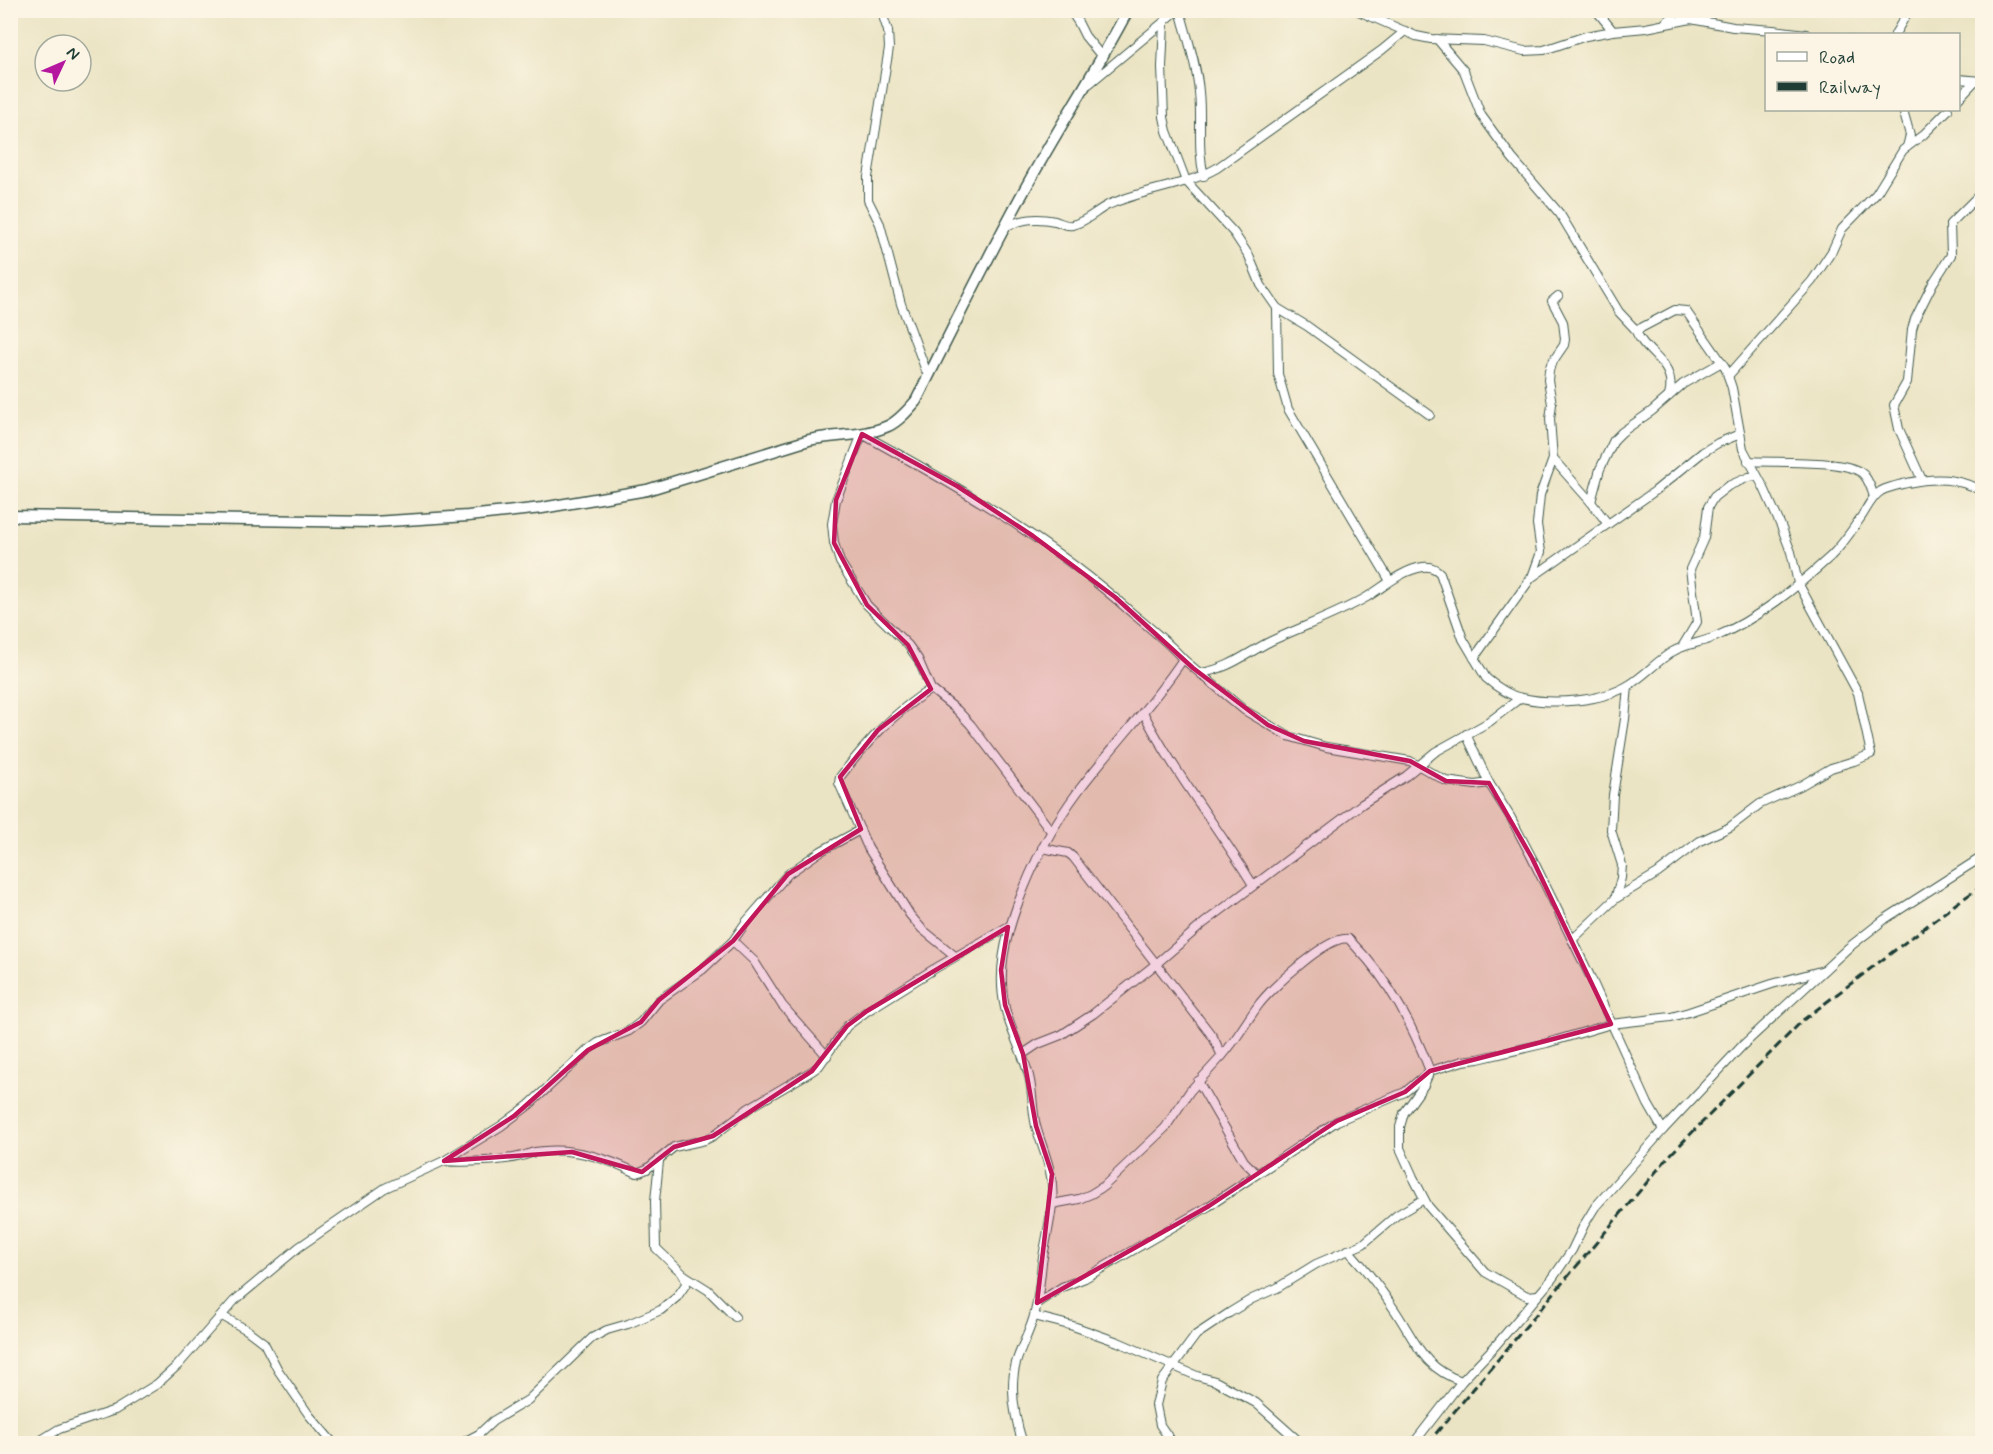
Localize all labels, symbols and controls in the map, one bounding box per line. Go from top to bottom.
north arrow [33,33,93,93]
legend [1765,33,1960,111]
text: N [61,42,84,65]
text: Road [1819,46,1855,70]
text: Railway [1819,76,1881,100]

